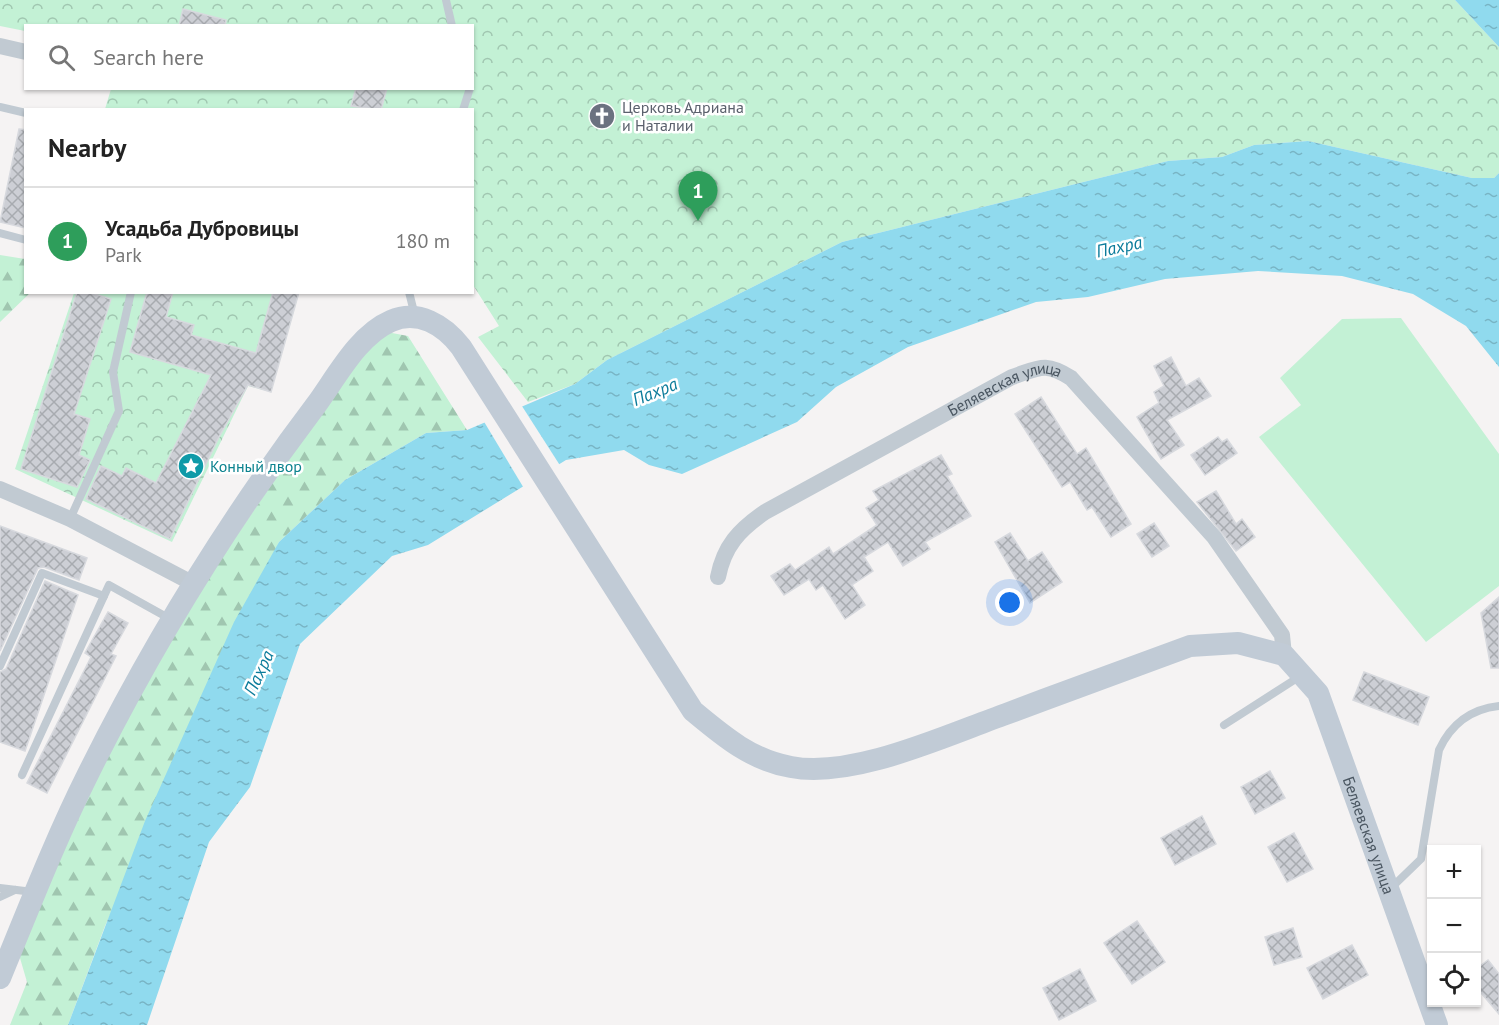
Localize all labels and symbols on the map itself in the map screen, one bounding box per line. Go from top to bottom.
place label: Церковь Адриана и Наталии [622,97,744,135]
church icon: Церковь Адриана и Наталии [587,101,617,131]
pin: 1 [678,172,718,221]
water label: Пахра [1094,230,1144,263]
street label: Беляевская улица [944,357,1065,420]
water label: Пахра [629,372,681,411]
place icon: Конный двор [176,451,206,481]
place label: Конный двор [210,456,302,476]
your location [995,588,1024,617]
water label: Пахра [238,647,279,699]
street label: Беляевская улица [1339,774,1399,897]

